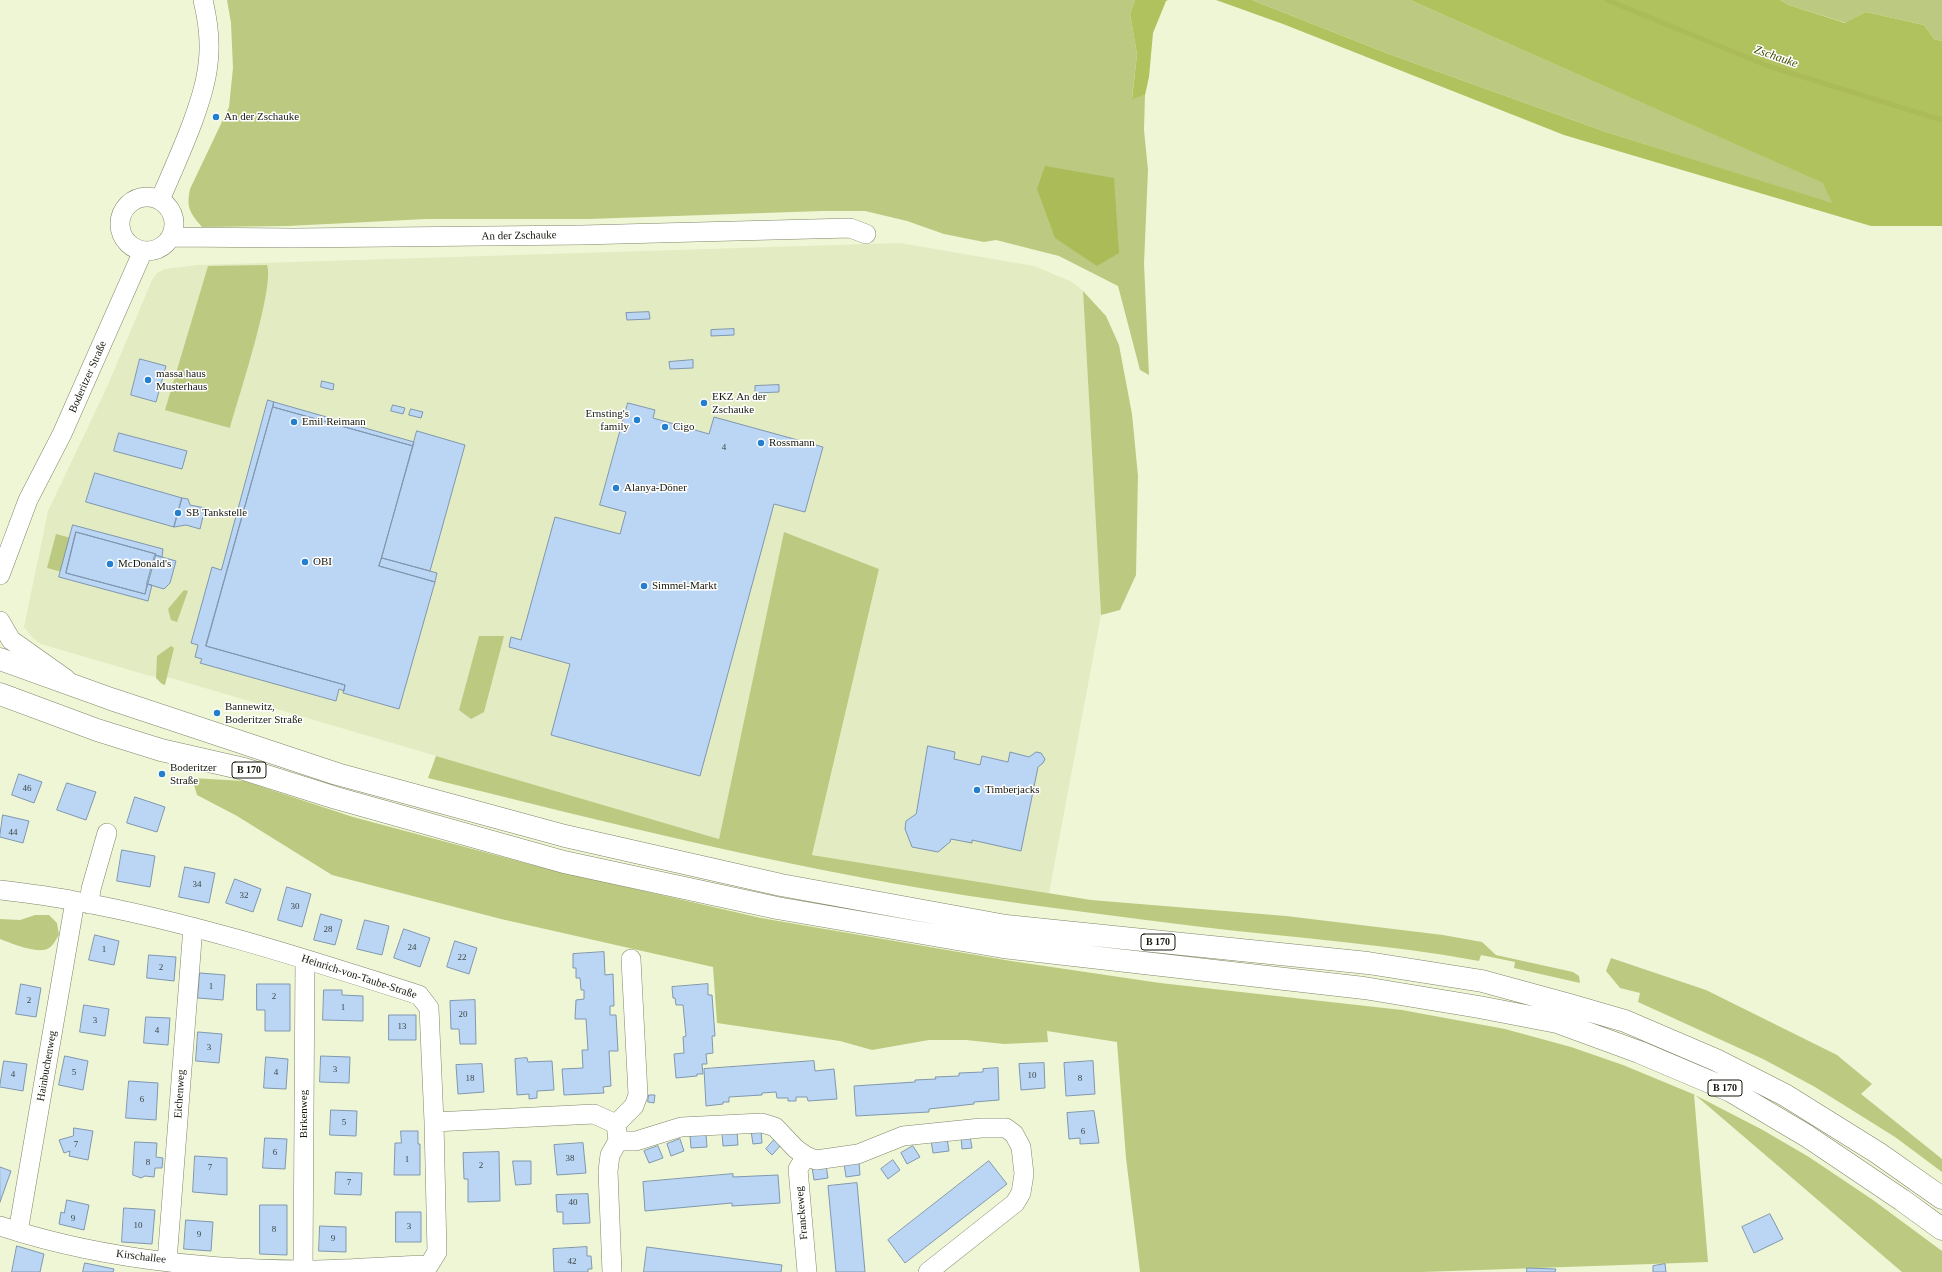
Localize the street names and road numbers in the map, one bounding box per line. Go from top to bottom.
street label: An der Zschauke [481,229,557,243]
street label: Boderitzer Straße [66,339,110,415]
road number: B 170 [232,762,266,778]
road number: B 170 [1141,934,1175,950]
street label: Heinrich-von-Taube-Straße [300,952,418,1002]
street label: Hainbuchenweg [34,1030,60,1102]
street label: Eichenweg [172,1069,188,1119]
road number: B 170 [1708,1080,1742,1096]
street label: Birkenweg [297,1090,311,1138]
street label: Franckeweg [793,1186,811,1240]
street label: Kirschallee [115,1247,167,1267]

